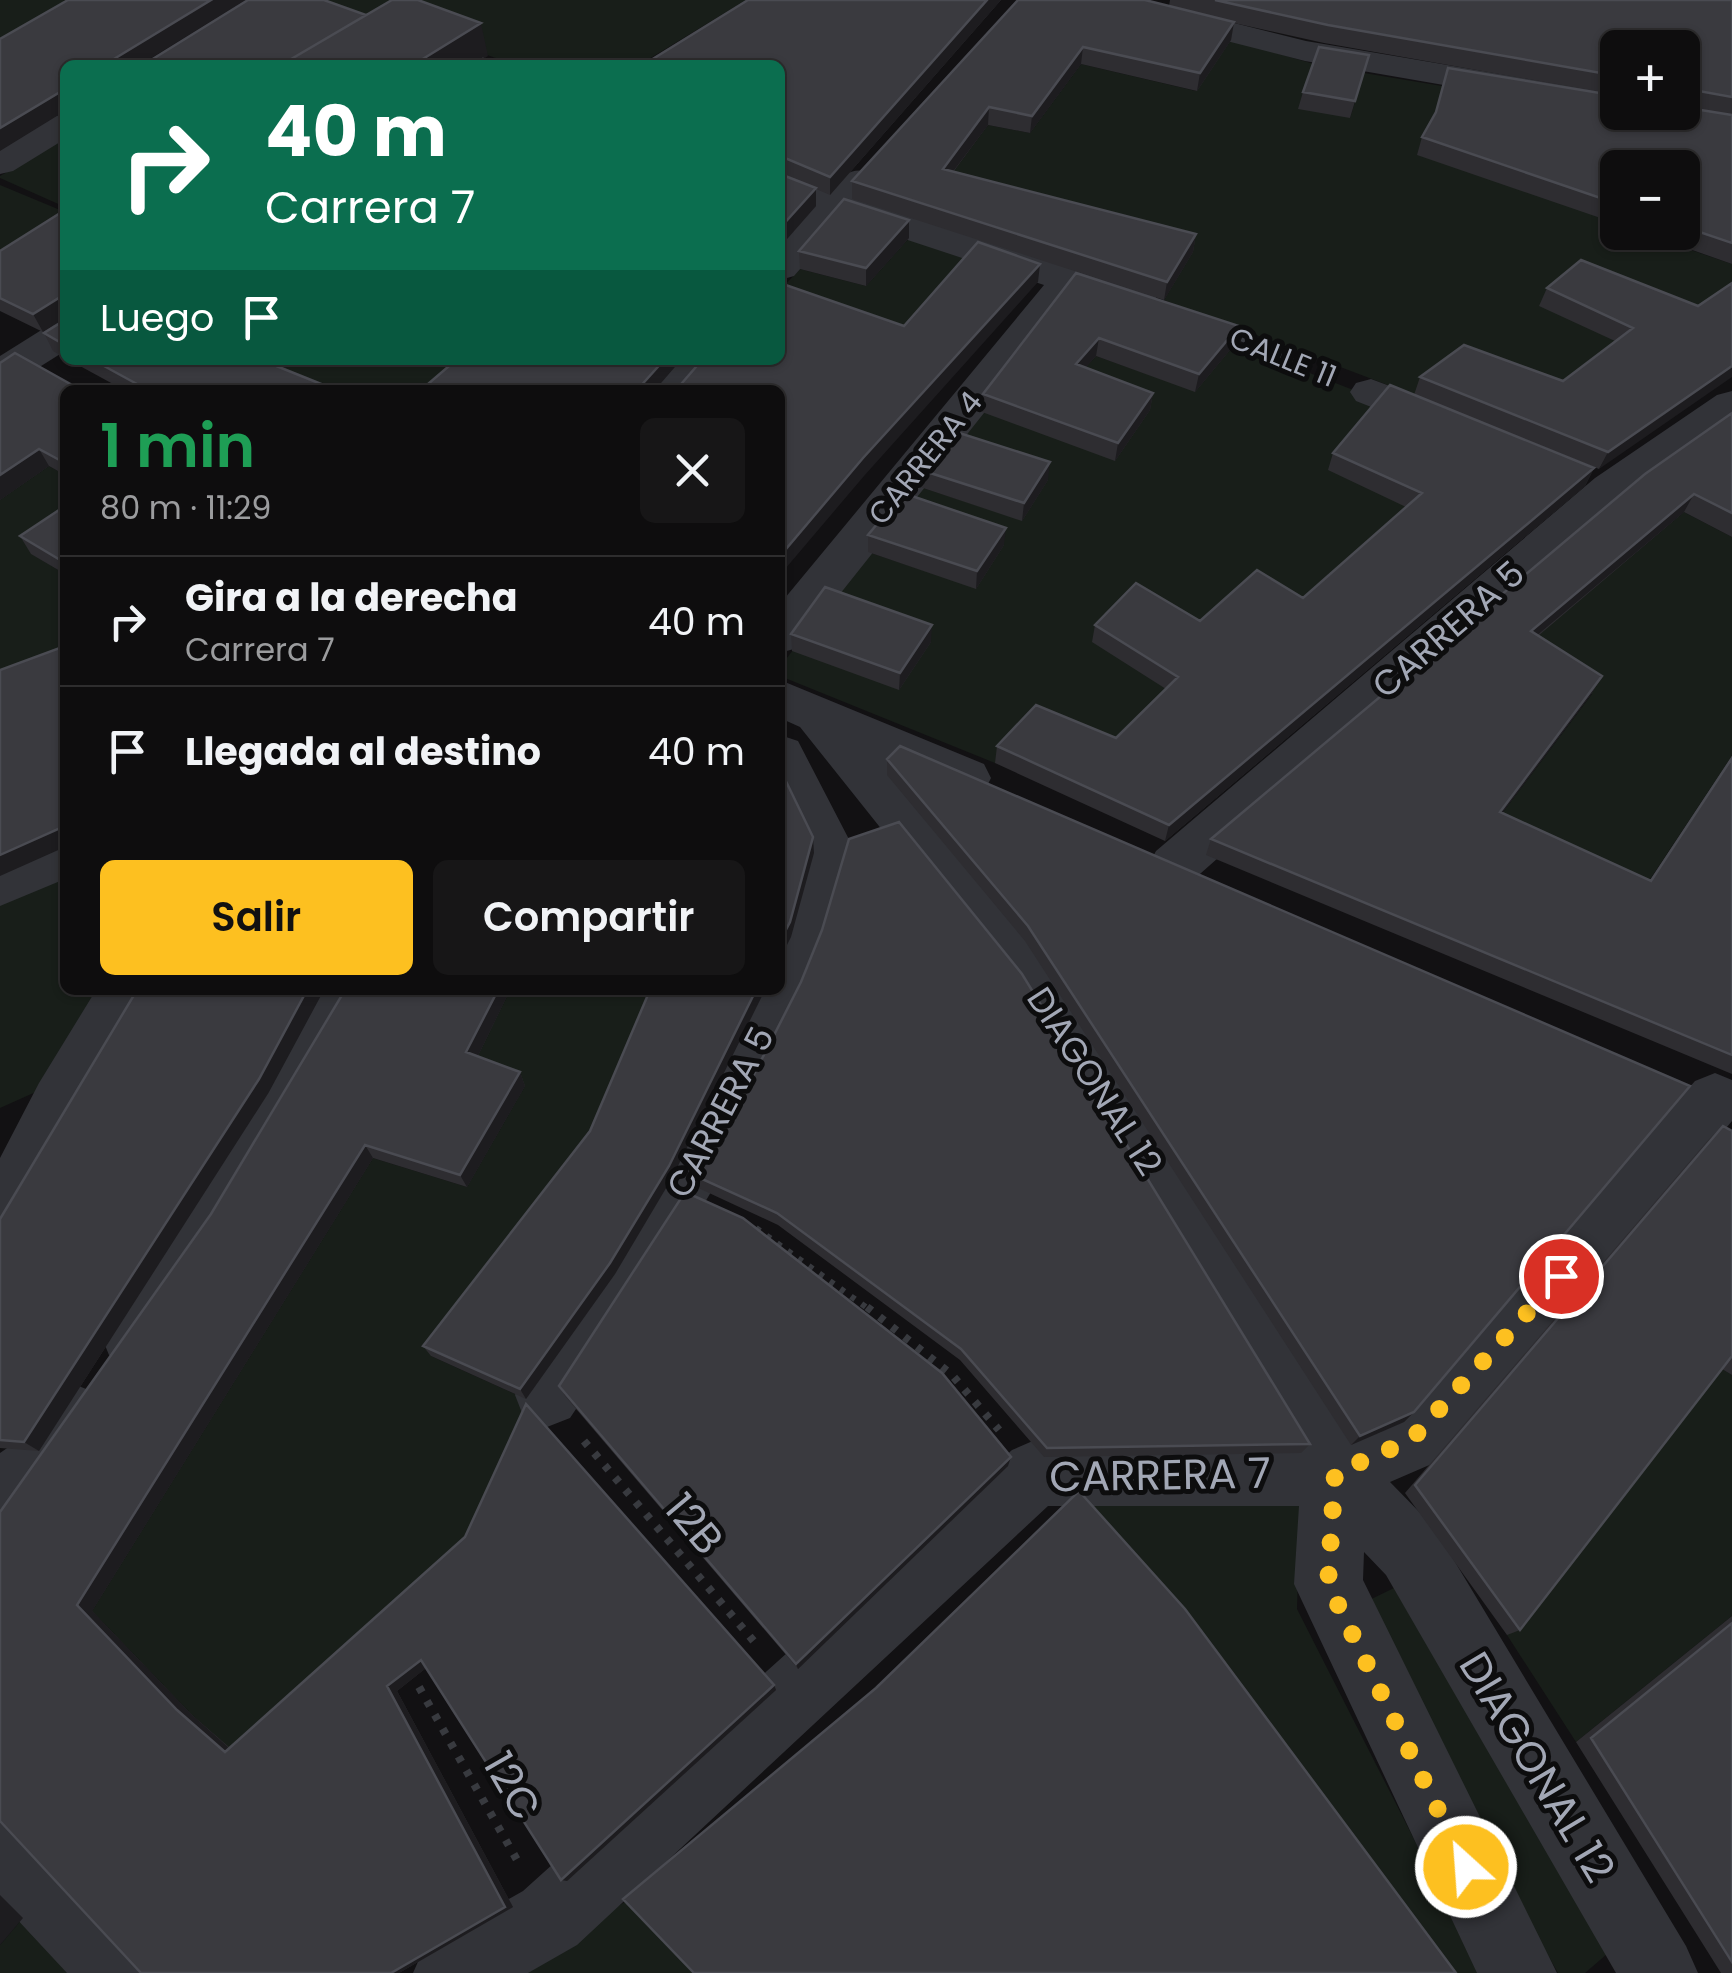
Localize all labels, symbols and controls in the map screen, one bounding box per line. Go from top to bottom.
map controls [1600,30,1700,250]
button: + [1600,30,1700,130]
text: 40 m [265,82,447,181]
icon: right [100,100,230,230]
button: − [1600,150,1700,250]
text: Carrera 7 [265,176,475,239]
icon: arrive [234,290,289,345]
text: Luego [100,291,214,344]
street label: CALLE 11 [1223,316,1343,398]
street label: CARRERA 4 [858,382,992,534]
text: 1 min [100,404,255,488]
button: close [640,418,745,523]
text: 80 m · 11:29 [100,485,272,530]
street label: CARRERA 5 [1361,549,1535,709]
text: Gira a la derecha [185,571,518,624]
icon: right [100,594,155,649]
text: 40 m [648,595,745,648]
text: Carrera 7 [185,627,335,672]
icon: arrive [100,724,155,779]
text: Llegada al destino [185,725,541,778]
text: 40 m [648,725,745,778]
button: Salir [100,860,413,975]
button: Compartir [433,860,745,975]
street label: DIAGONAL 12 [1016,977,1174,1185]
street label: CARRERA 5 [654,1018,786,1206]
pin [1519,1234,1604,1319]
icon: arrive [1534,1249,1589,1304]
street label: CARRERA 7 [1049,1444,1271,1506]
street label: 12B [651,1481,737,1567]
street label: DIAGONAL 12 [1445,1641,1629,1893]
street label: 12C [469,1741,555,1831]
position arrow [1414,1815,1518,1919]

